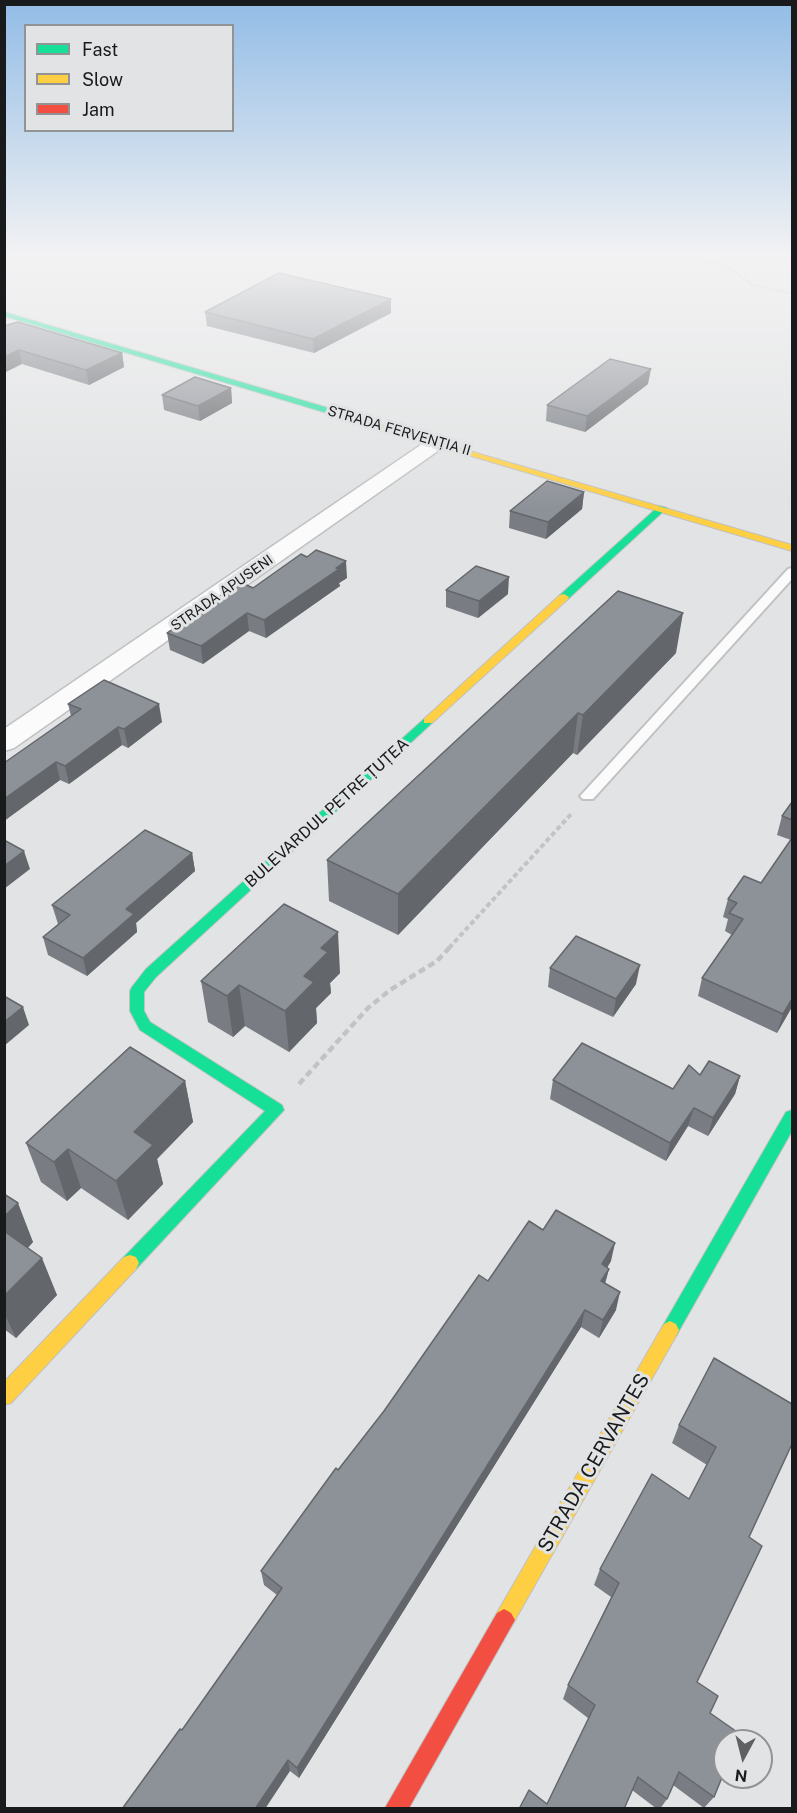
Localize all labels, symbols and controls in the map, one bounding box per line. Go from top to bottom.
legend [24,24,234,132]
text: Fast [82,39,118,60]
text: Slow [82,69,123,90]
text: Jam [82,99,115,120]
street label: STRADA FERVENȚIA II [326,403,472,459]
street label: STRADA APUSENI [168,551,276,635]
street label: BULEVARDUL PETRE ȚUȚEA [241,734,413,892]
street label: STRADA CERVANTES [533,1369,655,1557]
north arrow [713,1729,773,1789]
text: N [734,1765,748,1786]

